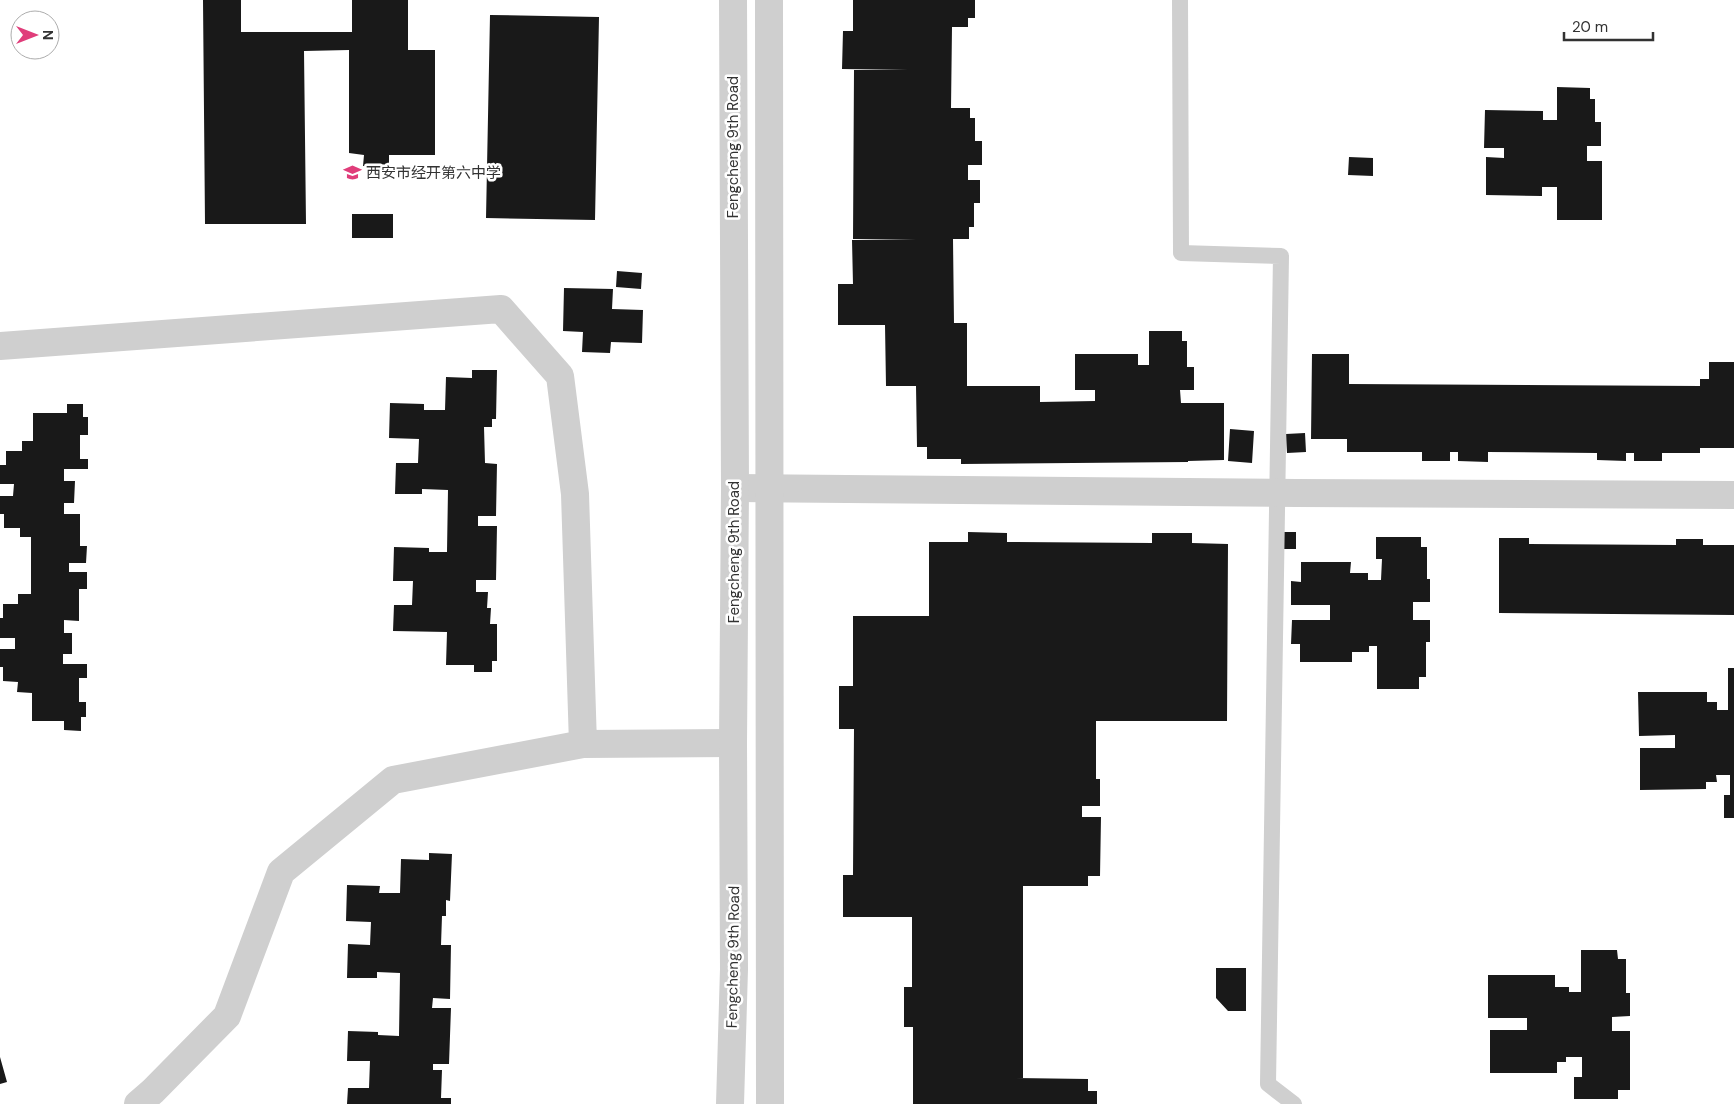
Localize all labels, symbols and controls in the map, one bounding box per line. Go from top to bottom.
north arrow [10,10,60,60]
scale bar [1564,10,1653,42]
text: 20 m [1572,17,1608,37]
text: N [39,30,57,40]
street label: Fengcheng 9th Road [723,76,743,218]
school or university icon: 西安市经开第六中学 [342,163,362,183]
place label: 西安市经开第六中学 [366,163,501,183]
street label: Fengcheng 9th Road [724,481,744,623]
street label: Fengcheng 9th Road [722,886,744,1028]

